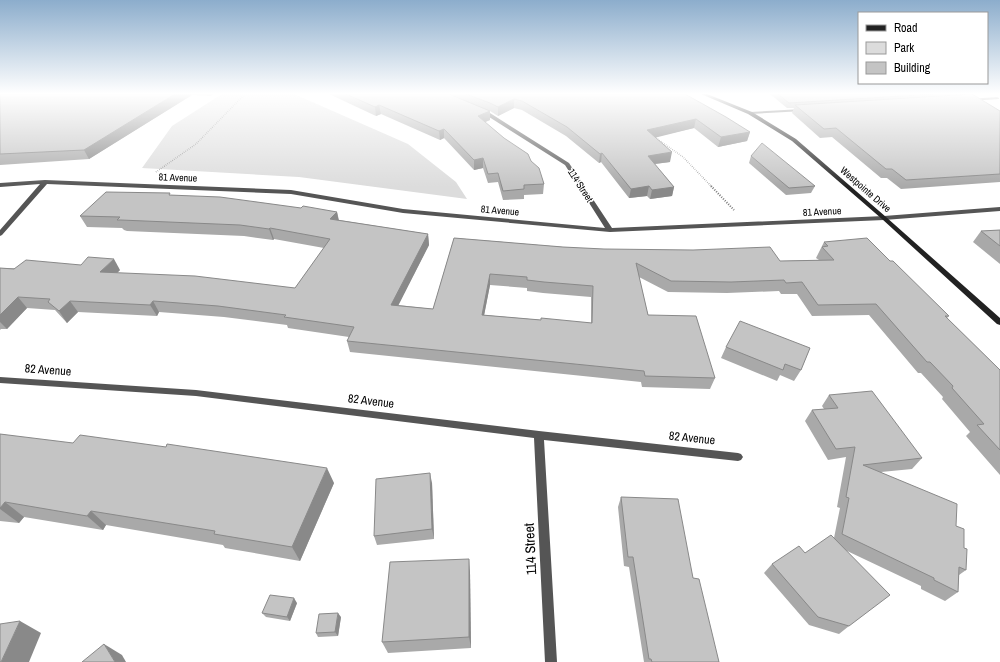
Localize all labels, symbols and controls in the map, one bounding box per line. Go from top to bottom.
legend [858,12,988,84]
text: Road [894,20,918,36]
text: Park [894,40,914,56]
text: Building [894,60,931,76]
street label: Westpointe Drive [838,164,894,215]
street label: 114 Street [565,166,597,205]
street label: 81 Avenue [158,170,198,185]
street label: 81 Avenue [480,202,520,219]
street label: 81 Avenue [802,204,842,219]
street label: 82 Avenue [24,360,72,380]
street label: 82 Avenue [347,390,395,412]
street label: 82 Avenue [668,428,716,448]
street label: 114 Street [520,522,540,576]

